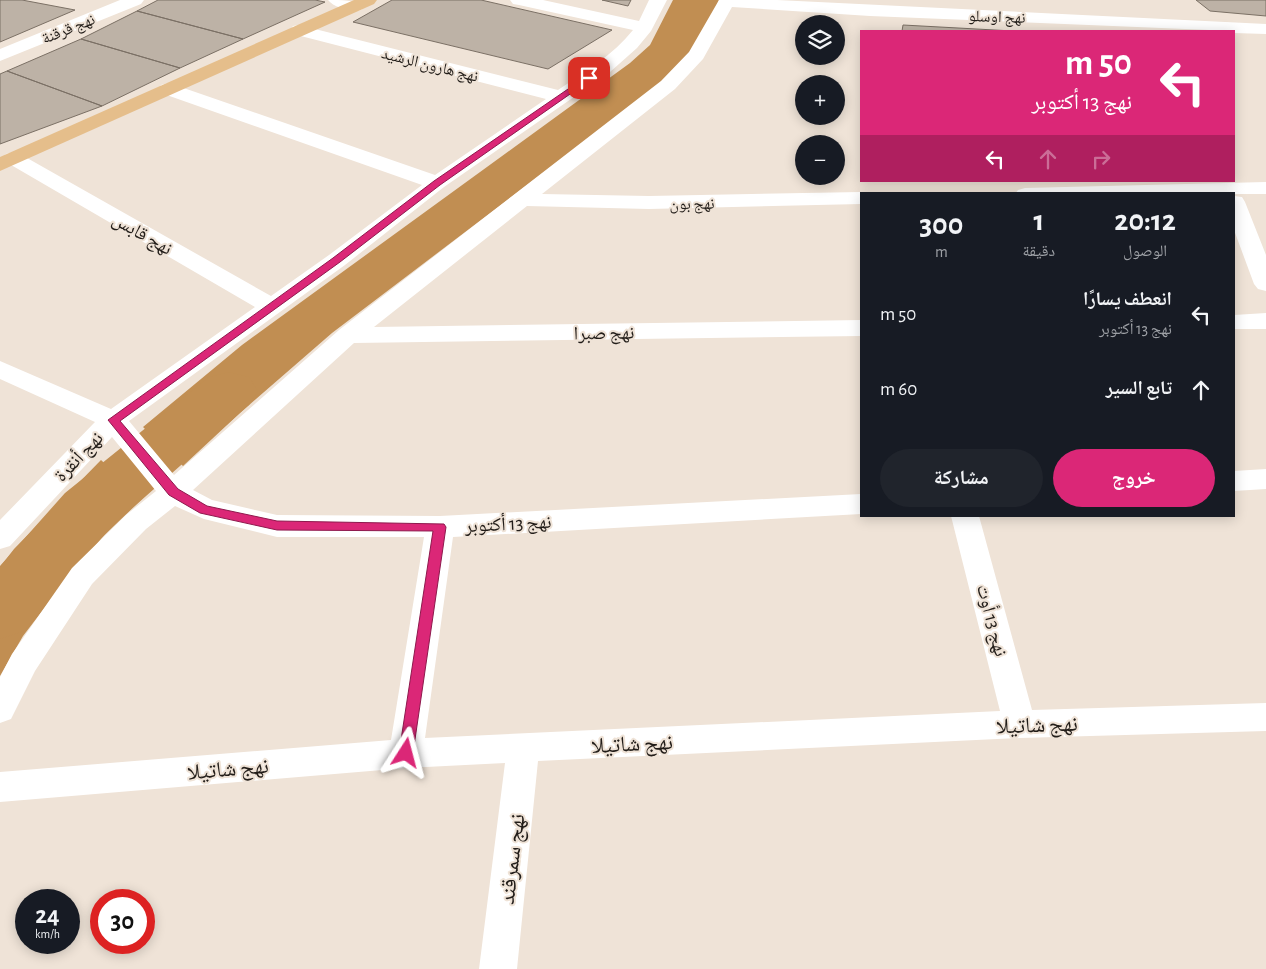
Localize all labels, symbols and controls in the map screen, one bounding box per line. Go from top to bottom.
street label: نهج اوسلو [968,8,1026,28]
street label: نهج قرقنة [40,11,98,49]
map controls [795,15,845,185]
button: layers [795,15,845,65]
street label: نهج هارون الرشيد [379,45,480,87]
text: 50 m [1065,46,1132,81]
icon: left [1150,50,1215,115]
pin [568,57,610,99]
icon: arrive [575,64,603,92]
button: + [795,75,845,125]
text: نهج 13 أكتوبر [1031,91,1132,113]
button: − [795,135,845,185]
icon: left [981,145,1009,173]
icon: ahead [1034,145,1062,173]
icon: right [1087,145,1115,173]
street label: نهج بون [669,196,715,214]
text: 1 [1033,206,1044,236]
text: 20:12 [1114,206,1176,236]
street label: نهج قابس [108,210,175,261]
text: 300 [919,210,963,240]
text: دقيقة [1023,243,1055,259]
text: الوصول [1123,243,1167,259]
text: m [935,244,948,260]
text: انعطف يسارًا [1083,290,1172,309]
icon: left [1187,301,1215,329]
text: 50 m [880,305,916,324]
text: نهج 13 أكتوبر [1099,321,1172,337]
street label: نهج صبرا [573,323,635,346]
icon: ahead [1187,376,1215,404]
text: تابع السير [1106,379,1172,398]
text: 60 m [880,380,917,399]
street label: نهج أنقرة [49,427,108,487]
button: مشاركة [880,449,1043,507]
button: خروج [1053,449,1215,507]
street label: نهج 13 أكتوبر [463,510,552,538]
street label: نهج 13 أوت [971,582,1013,659]
street label: نهج شاتيلا [996,713,1078,739]
position arrow [379,726,431,778]
street label: نهج شاتيلا [591,731,674,759]
street label: نهج شاتيلا [186,754,270,786]
street label: نهج سمرقند [496,812,530,906]
speed limit sign: 30 [90,889,155,954]
text: 24 [35,903,60,928]
text: km/h [35,928,60,940]

